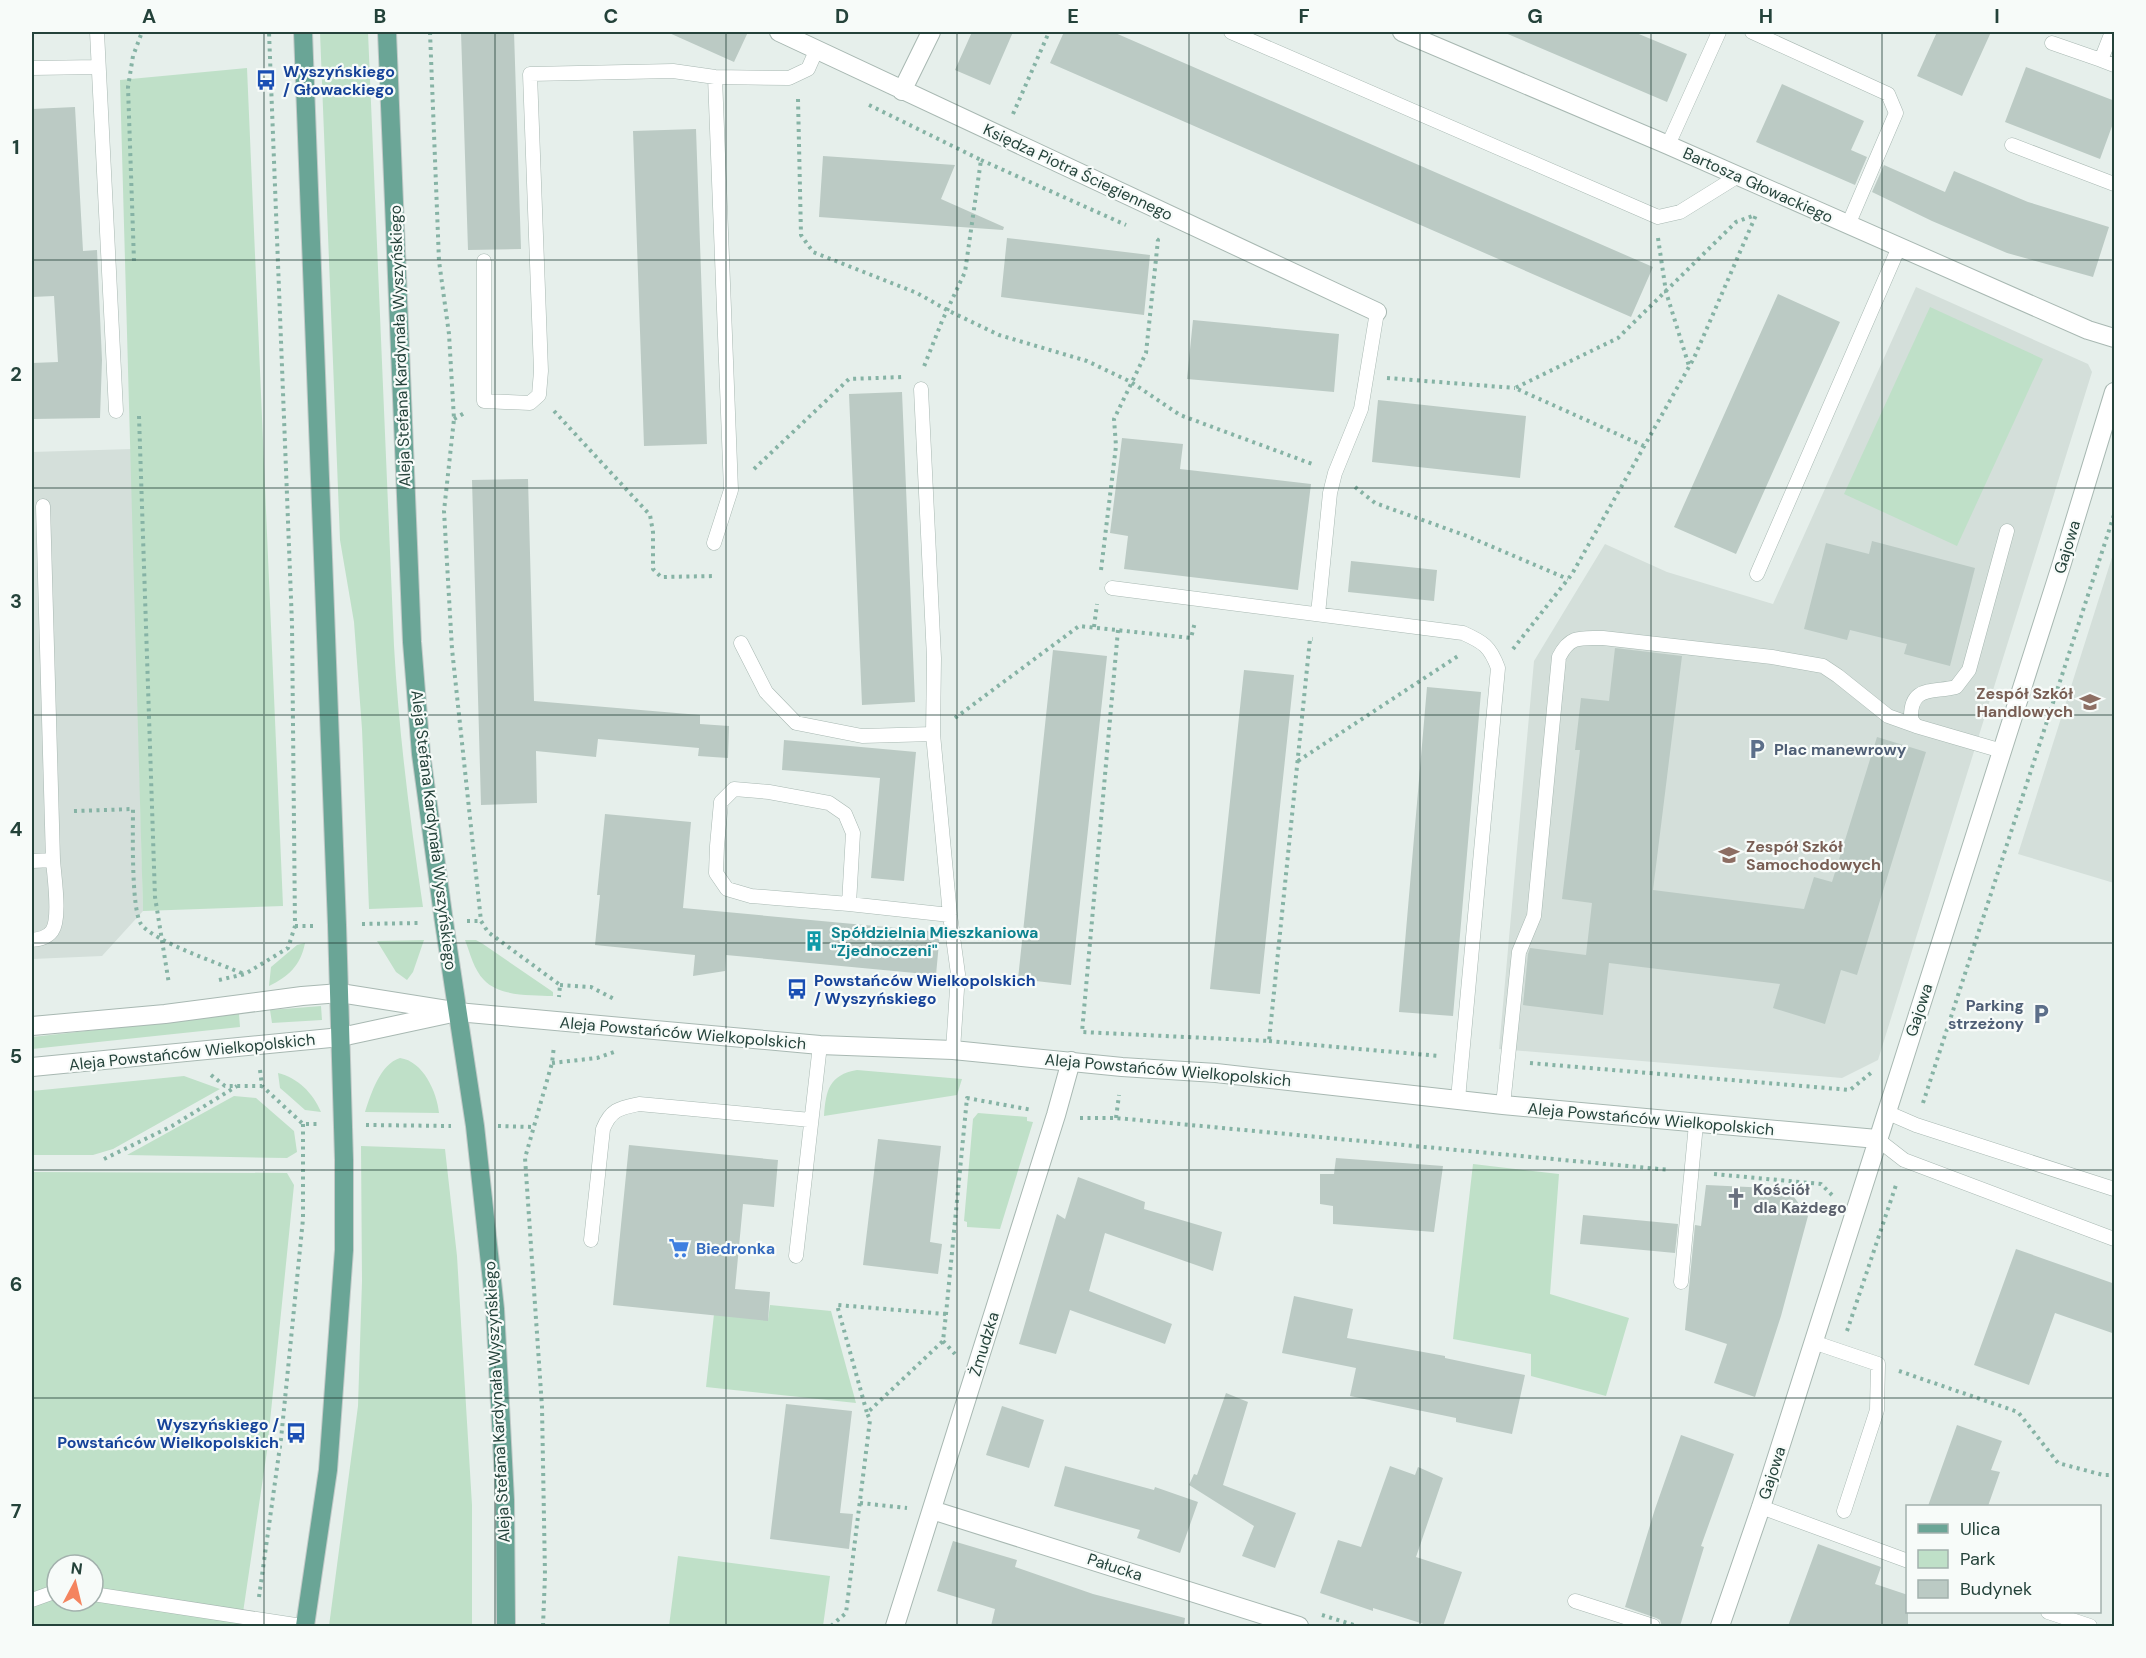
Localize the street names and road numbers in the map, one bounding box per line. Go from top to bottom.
street label: Księdza Piotra Ściegiennego [980,119,1176,225]
street label: Bartosza Głowackiego [1680,142,1836,228]
street label: Aleja Stefana Kardynała Wyszyńskiego [385,205,415,487]
street label: Gajowa [2049,518,2085,576]
street label: Aleja Stefana Kardynała Wyszyńskiego [406,689,462,971]
street label: Gajowa [1901,981,1937,1039]
street label: Aleja Powstańców Wielkopolskich [559,1012,807,1054]
street label: Aleja Powstańców Wielkopolskich [68,1029,316,1075]
street label: Aleja Powstańców Wielkopolskich [1044,1049,1292,1091]
street label: Aleja Powstańców Wielkopolskich [1527,1098,1775,1140]
street label: Aleja Stefana Kardynała Wyszyńskiego [479,1261,515,1543]
street label: Żmudzka [964,1309,1004,1379]
street label: Gajowa [1754,1444,1790,1502]
street label: Pałucka [1085,1548,1145,1586]

